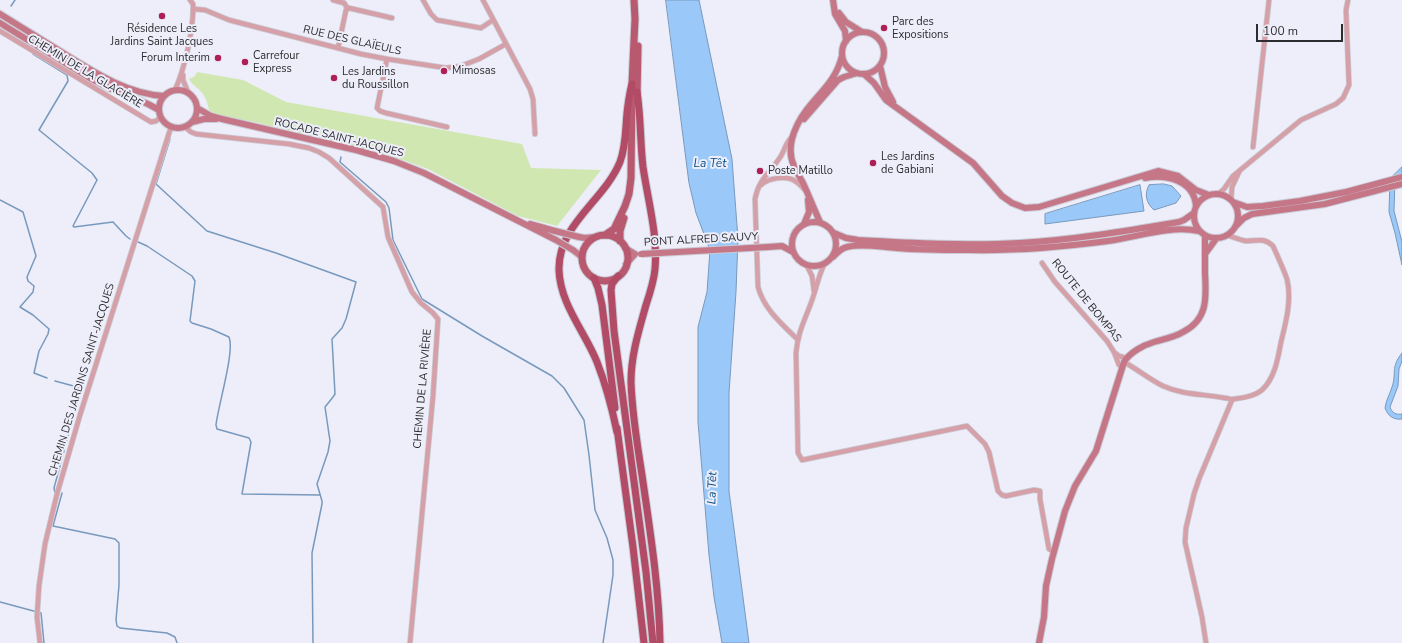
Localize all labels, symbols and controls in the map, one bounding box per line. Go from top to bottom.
marker: Résidence Les Jardins Saint Jacques [157,11,167,21]
place label: Parc des Expositions [892,15,949,41]
scale bar [1258,16,1345,42]
place label: Résidence Les Jardins Saint Jacques [111,22,213,48]
street label: RUE DES GLAÏEULS [302,23,402,59]
marker: Parc des Expositions [879,23,889,33]
text: 100 m [1263,23,1298,39]
street label: CHEMIN DE LA GLACIÈRE [25,33,145,111]
place label: Carrefour Express [253,49,299,75]
place label: Forum Interim [141,51,210,65]
marker: Forum Interim [213,53,223,63]
marker: Carrefour Express [240,57,250,67]
place label: Mimosas [452,64,496,78]
place label: Les Jardins du Roussillon [342,65,409,91]
marker: Mimosas [439,66,449,76]
marker: Les Jardins du Roussillon [329,73,339,83]
street label: ROCADE SAINT-JACQUES [273,116,405,160]
place label: Les Jardins de Gabiani [881,150,935,176]
water label: La Têt [694,157,726,171]
marker: Les Jardins de Gabiani [868,158,878,168]
place label: Poste Matillo [768,164,833,178]
marker: Poste Matillo [755,166,765,176]
street label: PONT ALFRED SAUVY [643,230,759,250]
street label: ROUTE DE BOMPAS [1048,257,1124,345]
street label: CHEMIN DES JARDINS SAINT-JACQUES [46,282,118,478]
street label: CHEMIN DE LA RIVIÈRE [411,329,435,449]
water label: La Têt [705,471,721,505]

